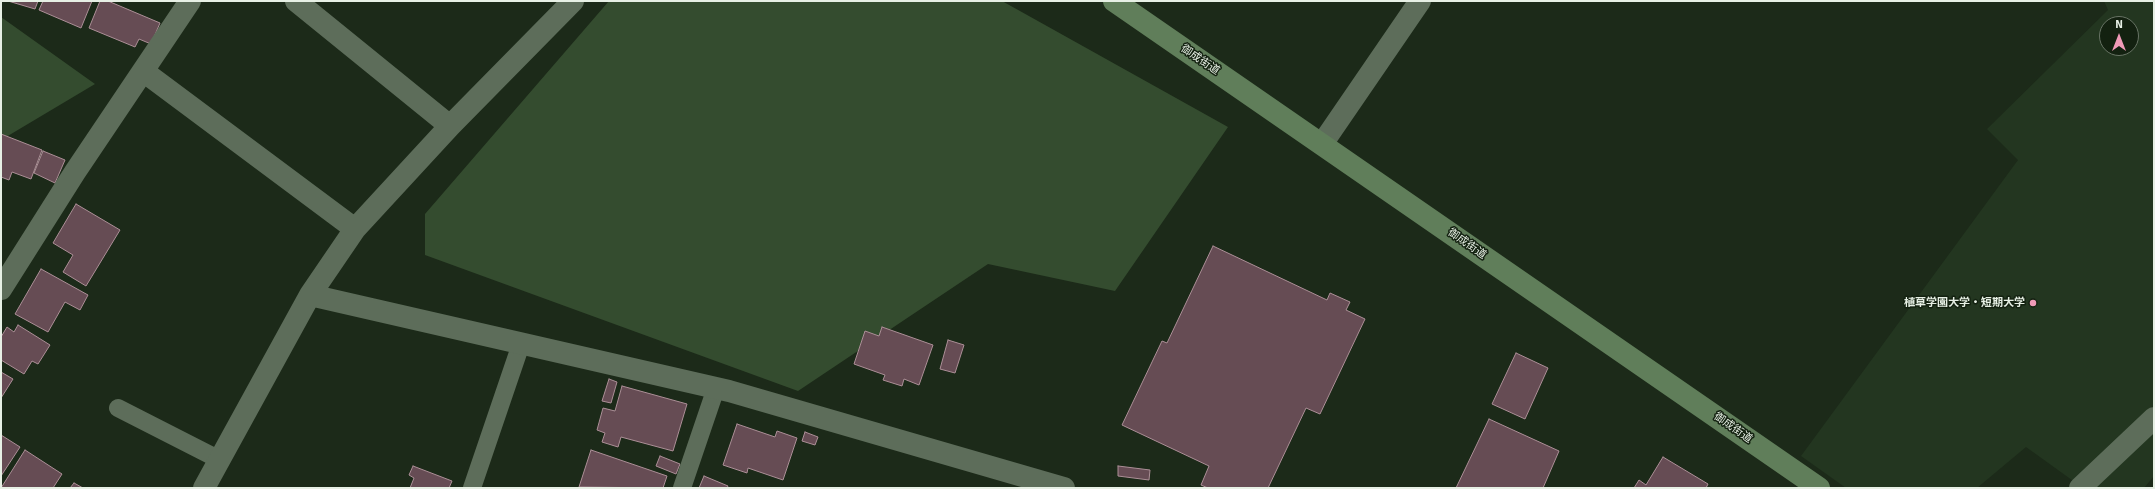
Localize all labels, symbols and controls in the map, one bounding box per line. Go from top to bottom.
north arrow [2099,16,2139,56]
text: N [2115,18,2123,31]
street label: 御成街道 [1178,42,1222,78]
street label: 御成街道 [1445,226,1489,262]
place label: 植草学園大学・短期大学 [1904,296,2025,310]
marker: 植草学園大学・短期大学 [2028,298,2038,308]
street label: 御成街道 [1711,410,1755,446]

